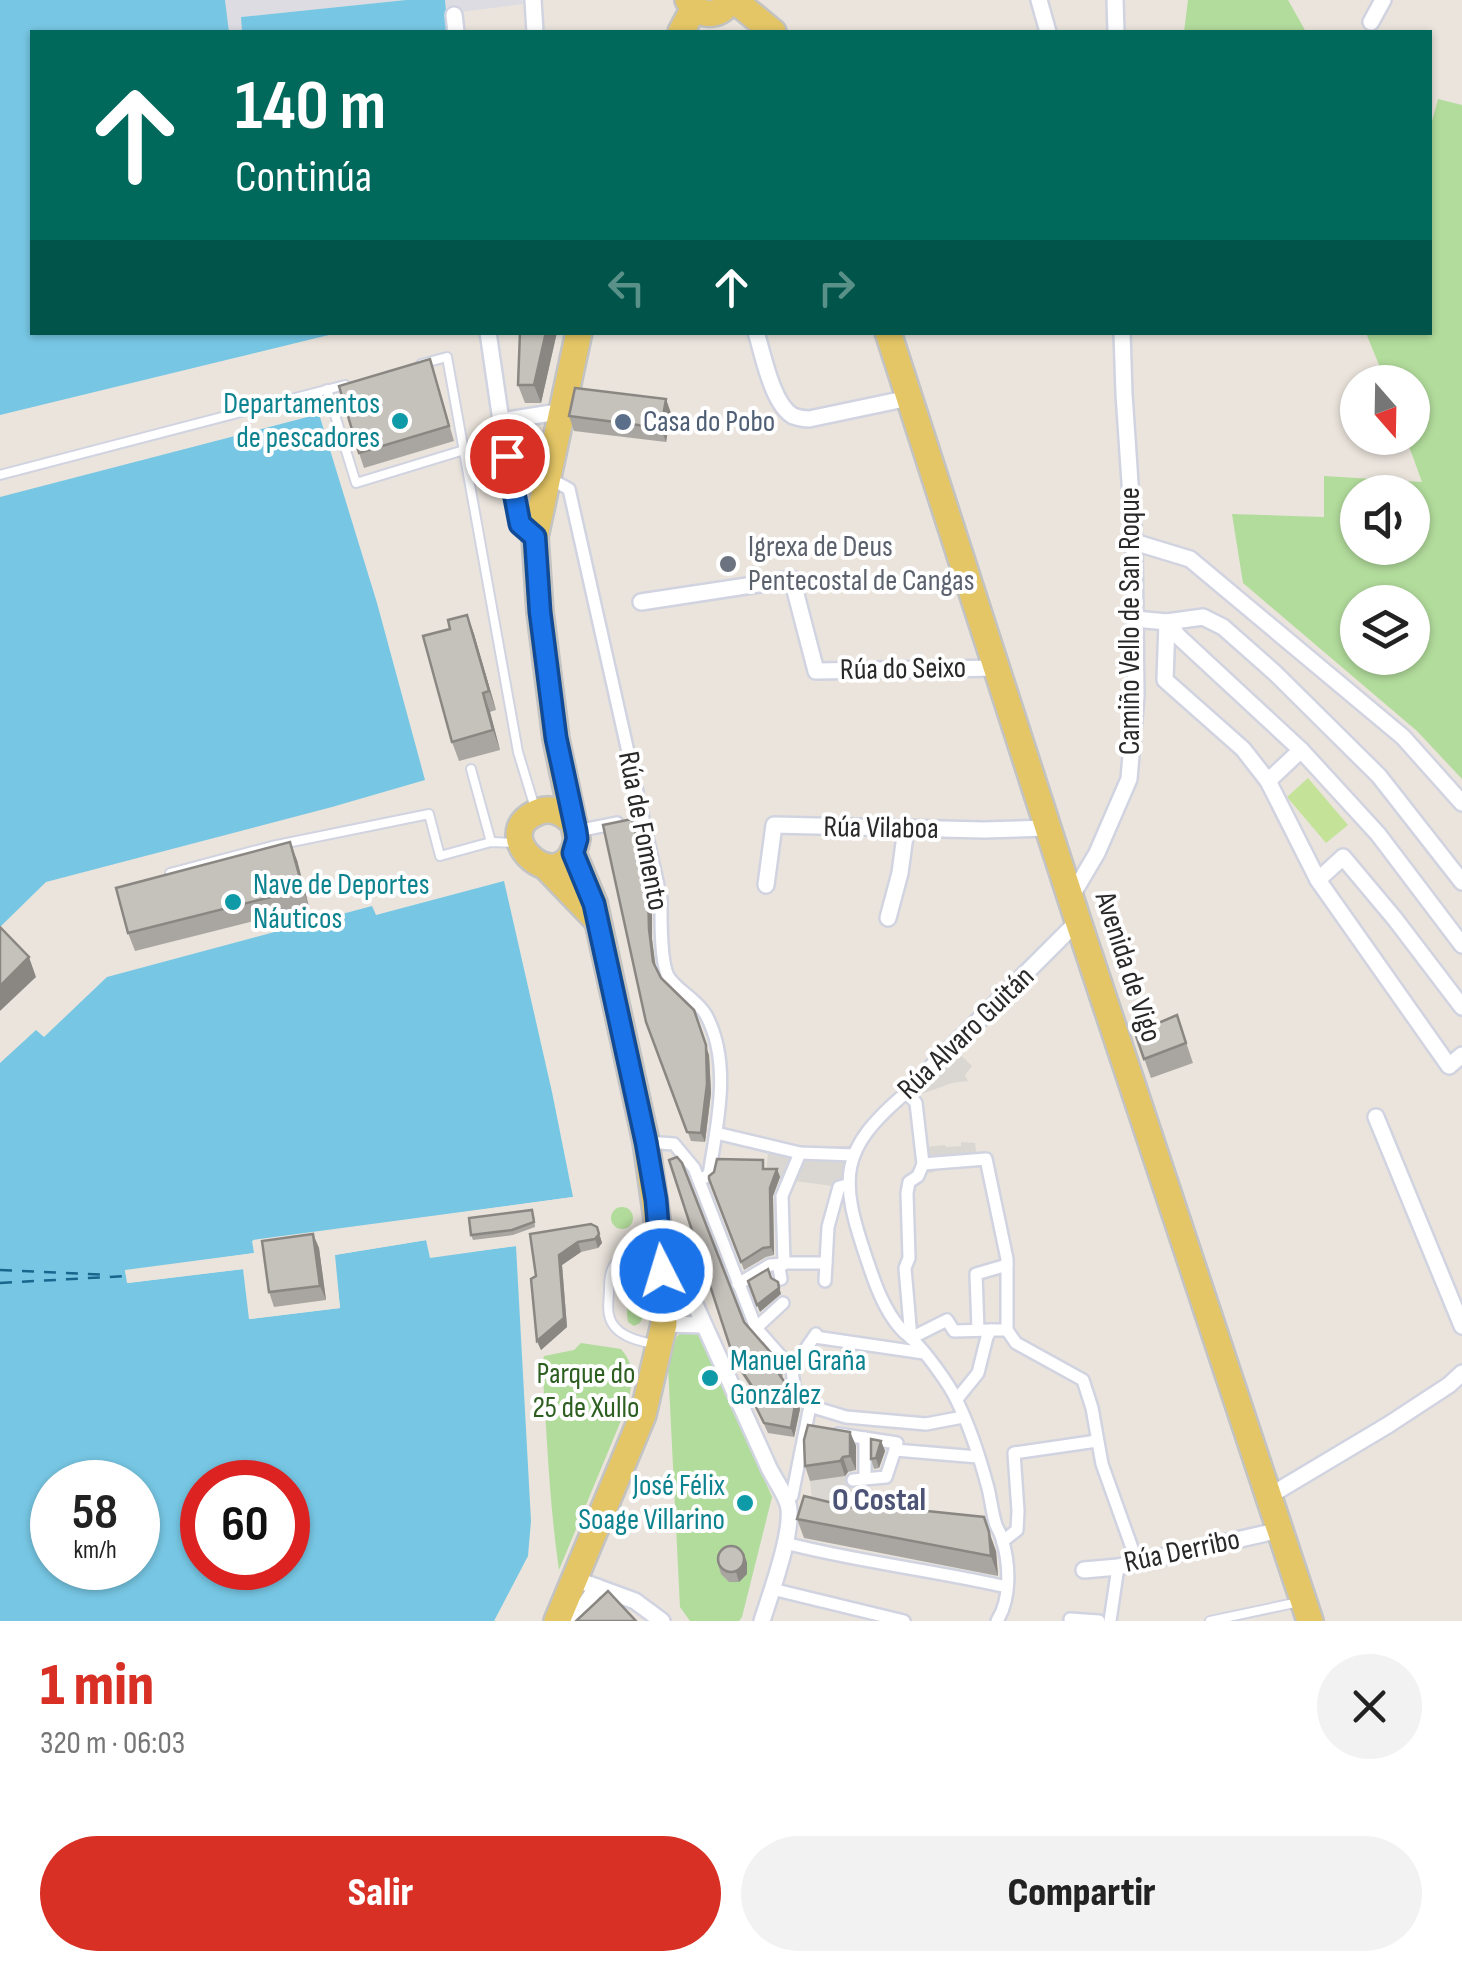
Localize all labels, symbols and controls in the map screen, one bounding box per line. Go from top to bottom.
text: 140 m [235,65,386,149]
icon: ahead [70,70,200,200]
text: Continúa [235,150,372,205]
icon: left [599,260,654,315]
icon: ahead [704,260,759,315]
icon: right [809,260,864,315]
north arrow [1340,365,1430,455]
map controls [1340,365,1430,675]
place label: Departamentos de pescadores [223,386,380,456]
place label: Casa do Pobo [643,404,775,440]
marker: Departamentos de pescadores [389,410,411,432]
marker: Casa do Pobo [612,411,634,433]
pin [465,414,550,499]
icon: arrive [480,429,535,484]
button: sound [1340,475,1430,565]
street label: Camiño Vello de San Roque [1112,487,1148,755]
place label: Igrexa de Deus Pentecostal de Cangas [748,529,974,599]
marker: Igrexa de Deus Pentecostal de Cangas [717,553,739,575]
button: layers [1340,585,1430,675]
street label: Rúa do Seixo [840,650,966,688]
street label: Rúa de Fomento [610,748,676,914]
street label: Rúa Vilaboa [823,809,939,847]
place label: Nave de Deportes Náuticos [253,867,430,937]
street label: Avenida de Vigo [1086,886,1169,1047]
marker: Nave de Deportes Náuticos [222,891,244,913]
street label: Rúa Alvaro Guitán [890,959,1042,1107]
position arrow [610,1219,714,1323]
place label: Manuel Graña González [730,1343,866,1413]
park label: Parque do 25 de Xullo [532,1356,640,1426]
marker: Manuel Graña González [699,1367,721,1389]
speed limit sign: 60 [180,1460,310,1590]
place label: José Félix Soage Villarino [578,1468,725,1538]
district label: O Costal [832,1481,926,1520]
text: 58 [72,1483,118,1543]
marker: José Félix Soage Villarino [734,1492,756,1514]
street label: Rúa Derribo [1121,1521,1243,1581]
text: km/h [73,1535,117,1566]
text: 1 min [40,1650,154,1722]
button: close [1317,1654,1422,1759]
text: 320 m · 06:03 [40,1724,185,1763]
button: Salir [40,1836,721,1951]
button: Compartir [741,1836,1422,1951]

